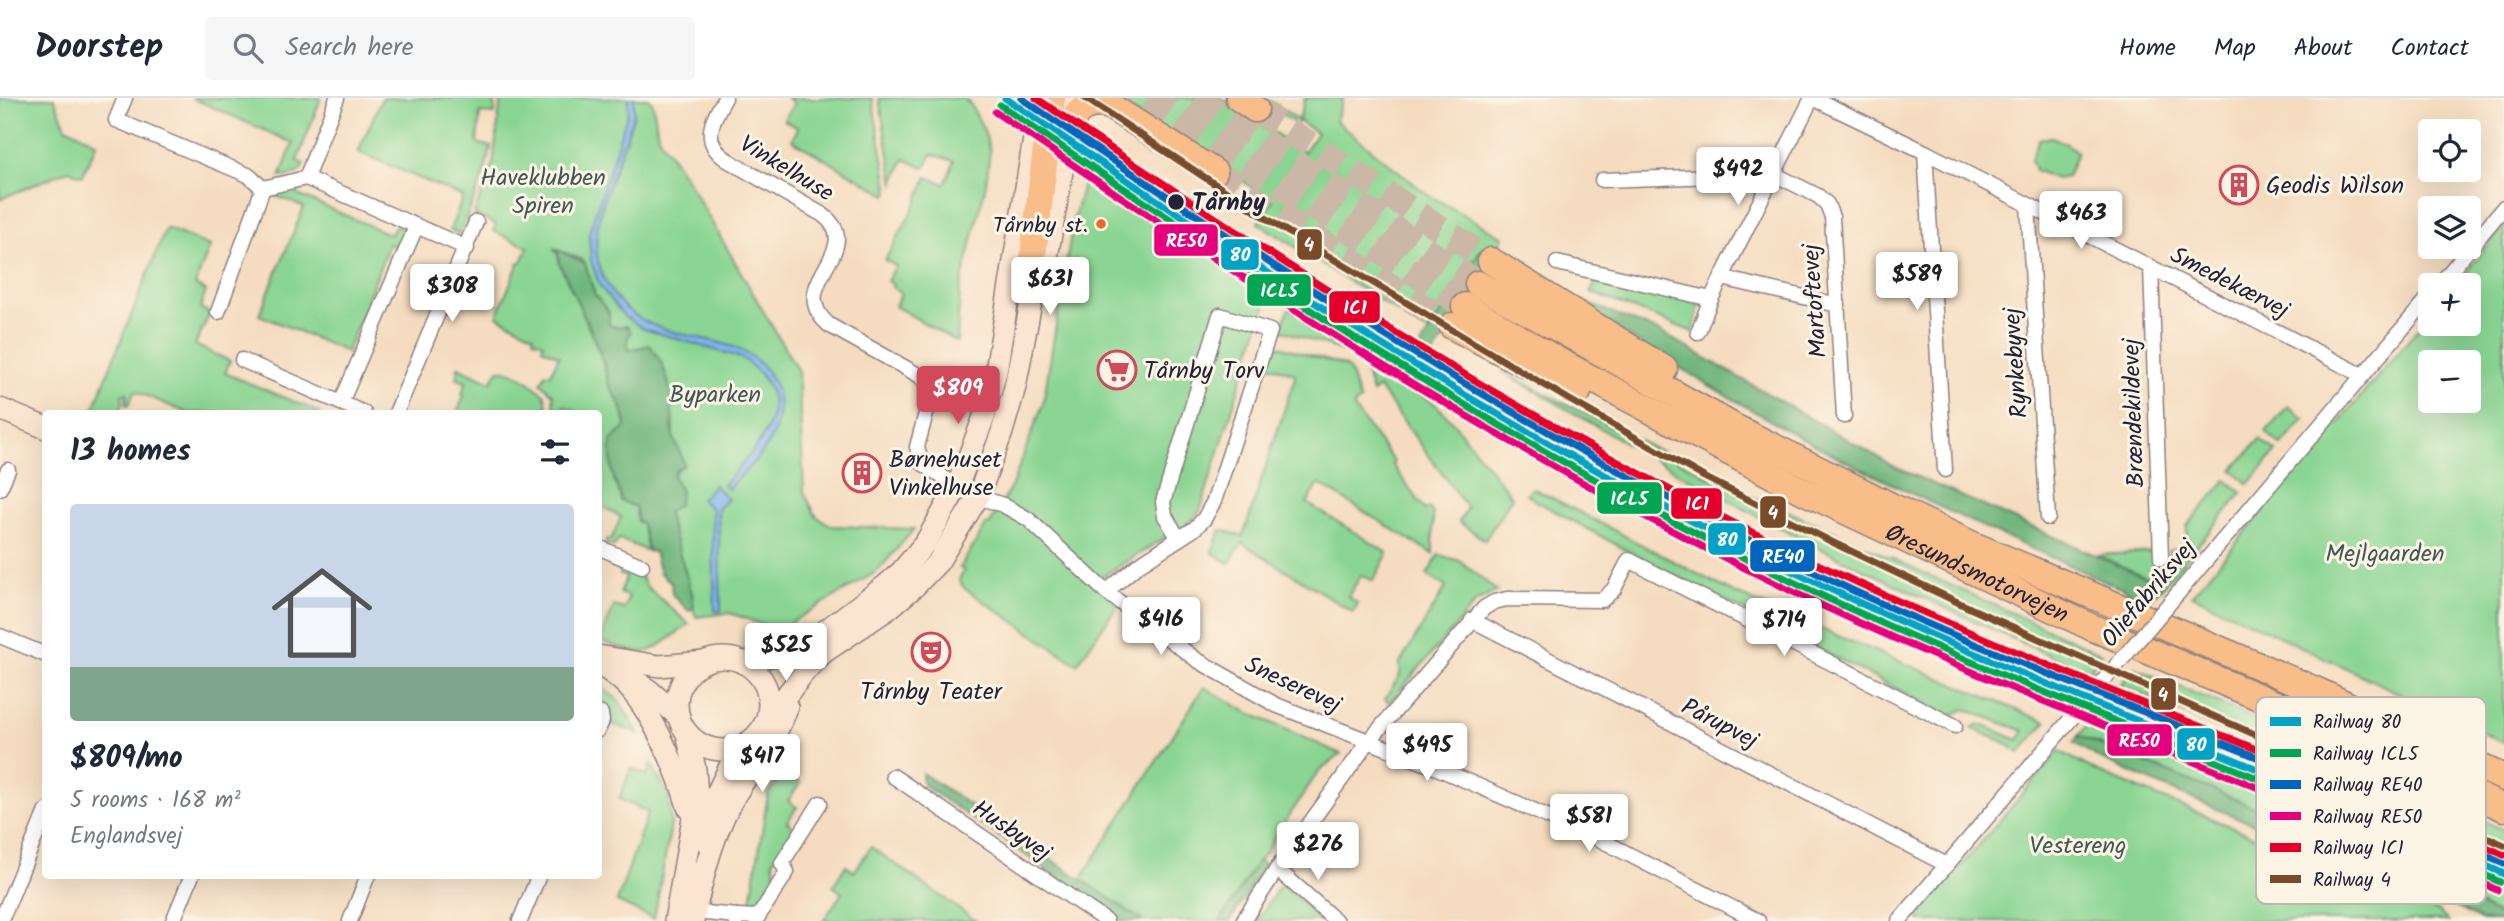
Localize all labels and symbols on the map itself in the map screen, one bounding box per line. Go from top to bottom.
street label: Vinkelhuse [731,126,841,213]
pin: $492 [1697,148,1779,207]
park label: Haveklubben Spiren [480,159,606,226]
building icon: Geodis Wilson [2218,164,2260,206]
place label: Geodis Wilson [2266,167,2404,206]
place label: Tårnby [1192,184,1266,223]
marker: Tårnby [1166,192,1186,212]
pin: $463 [2040,192,2122,251]
place label: Tårnby st. [993,209,1088,244]
marker: Tårnby st. [1094,217,1108,231]
line badge: RE50 [1153,223,1219,257]
text: RE50 [1165,227,1207,257]
line badge: 4 [1296,228,1323,261]
text: 4 [1304,231,1315,261]
street label: Smedekærvej [2163,237,2297,331]
line badge: 80 [1220,238,1260,271]
text: 80 [1230,241,1251,271]
street label: Martoftevej [1792,242,1839,359]
pin: $589 [1876,252,1958,312]
pin: $631 [1009,258,1091,317]
pin: $308 [411,264,493,324]
line badge: ICL5 [1246,273,1312,307]
text: ICL5 [1260,277,1299,307]
line badge: IC1 [1328,290,1381,324]
text: IC1 [1343,294,1367,324]
street label: Rynkebyvej [1993,305,2040,420]
street label: Brændekildevej [2112,337,2157,488]
supermarket icon: Tårnby Torv [1096,349,1138,391]
place label: Tårnby Torv [1144,352,1265,391]
pin: $809 [917,366,999,426]
park label: Byparken [669,376,761,415]
place label: Børnehuset Vinkelhuse [889,441,1002,508]
building icon: Børnehuset Vinkelhuse [841,452,883,494]
line badge: ICL5 [1596,481,1663,515]
text: ICL5 [1610,485,1649,515]
line badge: IC1 [1670,487,1723,520]
text: IC1 [1685,490,1709,520]
line badge: 4 [1759,495,1787,529]
text: 4 [1768,499,1779,529]
street label: Øresundsmotorvejen [1878,514,2075,635]
line badge: 80 [1707,522,1747,556]
text: 80 [1717,526,1738,556]
street label: Oliefabriksvej [2092,530,2207,657]
park label: Mejlgaarden [2325,535,2445,574]
line badge: RE40 [1749,539,1816,573]
text: RE40 [1762,543,1804,573]
pin: $416 [1120,598,1202,657]
pin: $714 [1743,598,1825,658]
pin: $525 [745,624,827,683]
theatre icon: Tårnby Teater [910,631,952,673]
street label: Sneserevej [1237,646,1348,725]
place label: Tårnby Teater [860,673,1004,712]
line badge: 4 [2150,677,2177,711]
text: 4 [2158,681,2169,711]
street label: Pårupvej [1674,688,1766,761]
legend [2256,697,2486,904]
text: Railway 80 [2313,708,2401,738]
line badge: RE50 [2106,723,2173,757]
pin: $495 [1386,724,1468,783]
text: RE50 [2118,727,2160,757]
line badge: 80 [2176,727,2216,761]
text: 80 [2186,731,2207,761]
pin: $417 [721,734,803,794]
text: Railway ICL5 [2313,740,2420,770]
text: Railway RE40 [2313,771,2423,801]
street label: Husbyvej [963,790,1060,873]
pin: $581 [1548,794,1630,854]
text: Railway RE50 [2313,803,2422,833]
pin: $276 [1277,822,1359,882]
park label: Vestereng [2030,827,2126,866]
text: Railway IC1 [2313,834,2404,864]
text: Railway 4 [2313,866,2391,896]

